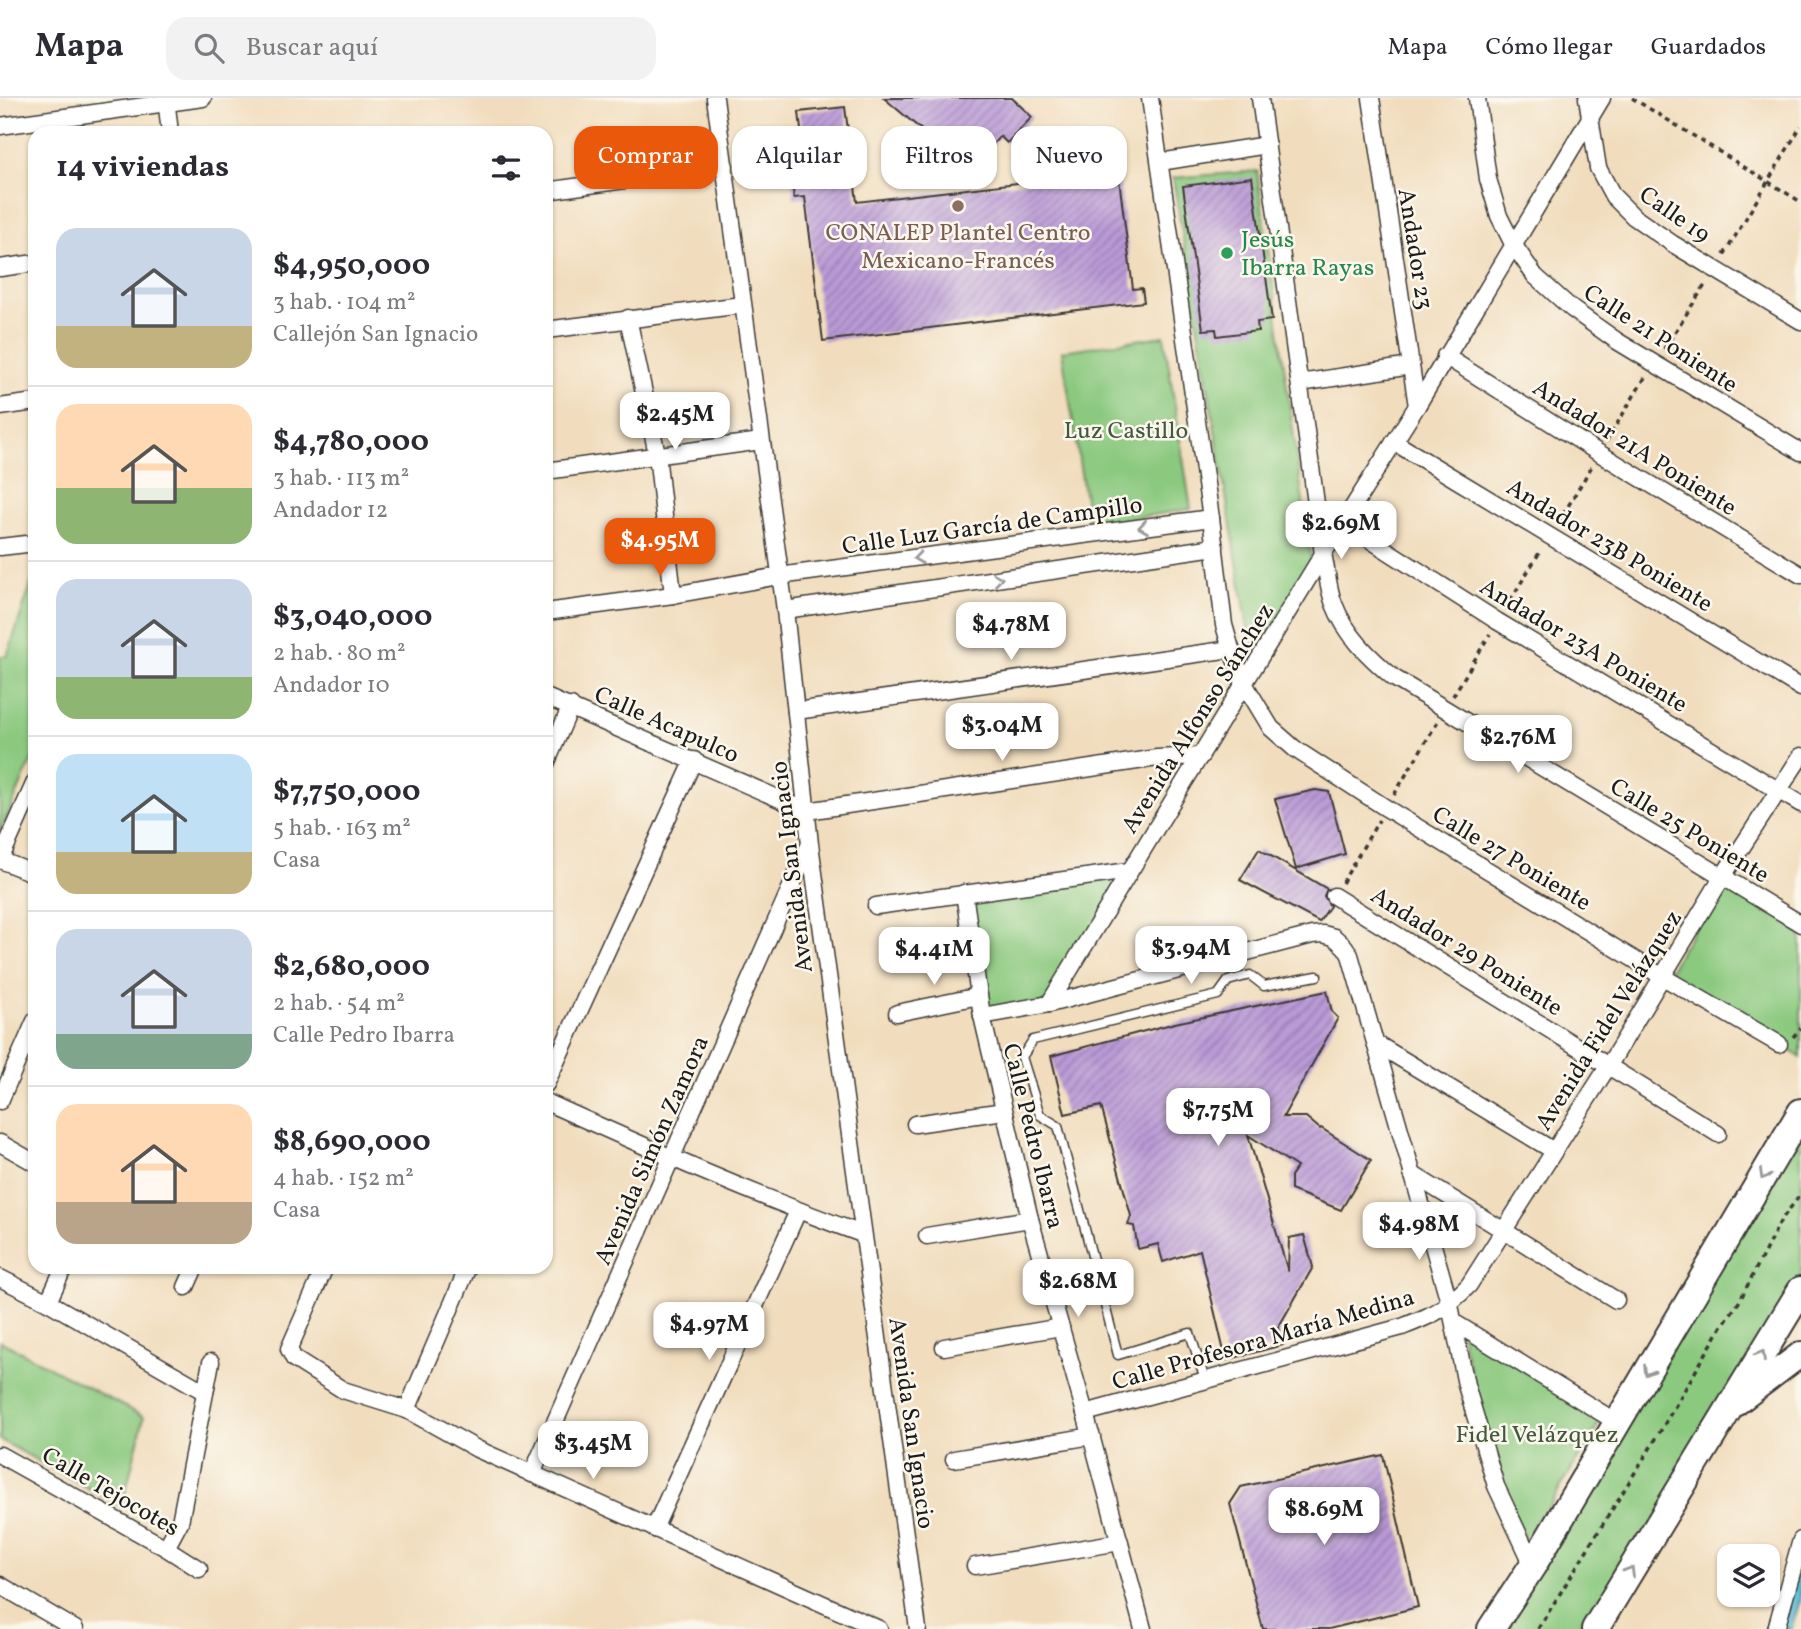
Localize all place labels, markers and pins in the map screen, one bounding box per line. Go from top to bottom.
marker: CONALEP Plantel Centro Mexicano-Francés [950,198,966,214]
place label: CONALEP Plantel Centro Mexicano-Francés [825,217,1091,279]
place label: Jesús Ibarra Rayas [1241,224,1374,286]
marker: Jesús Ibarra Rayas [1219,245,1235,261]
pin: $2.45M [618,392,732,452]
pin: $2.69M [1284,502,1398,561]
pin: $4.95M [603,518,717,578]
pin: $4.78M [954,602,1068,662]
pin: $3.04M [945,704,1059,763]
pin: $2.76M [1461,716,1575,775]
pin: $3.94M [1134,926,1248,986]
pin: $4.41M [877,928,991,987]
pin: $7.75M [1161,1088,1275,1148]
pin: $4.98M [1362,1202,1476,1262]
pin: $2.68M [1021,1260,1135,1319]
pin: $4.97M [652,1302,766,1362]
pin: $3.45M [536,1422,650,1481]
pin: $8.69M [1267,1488,1381,1547]

